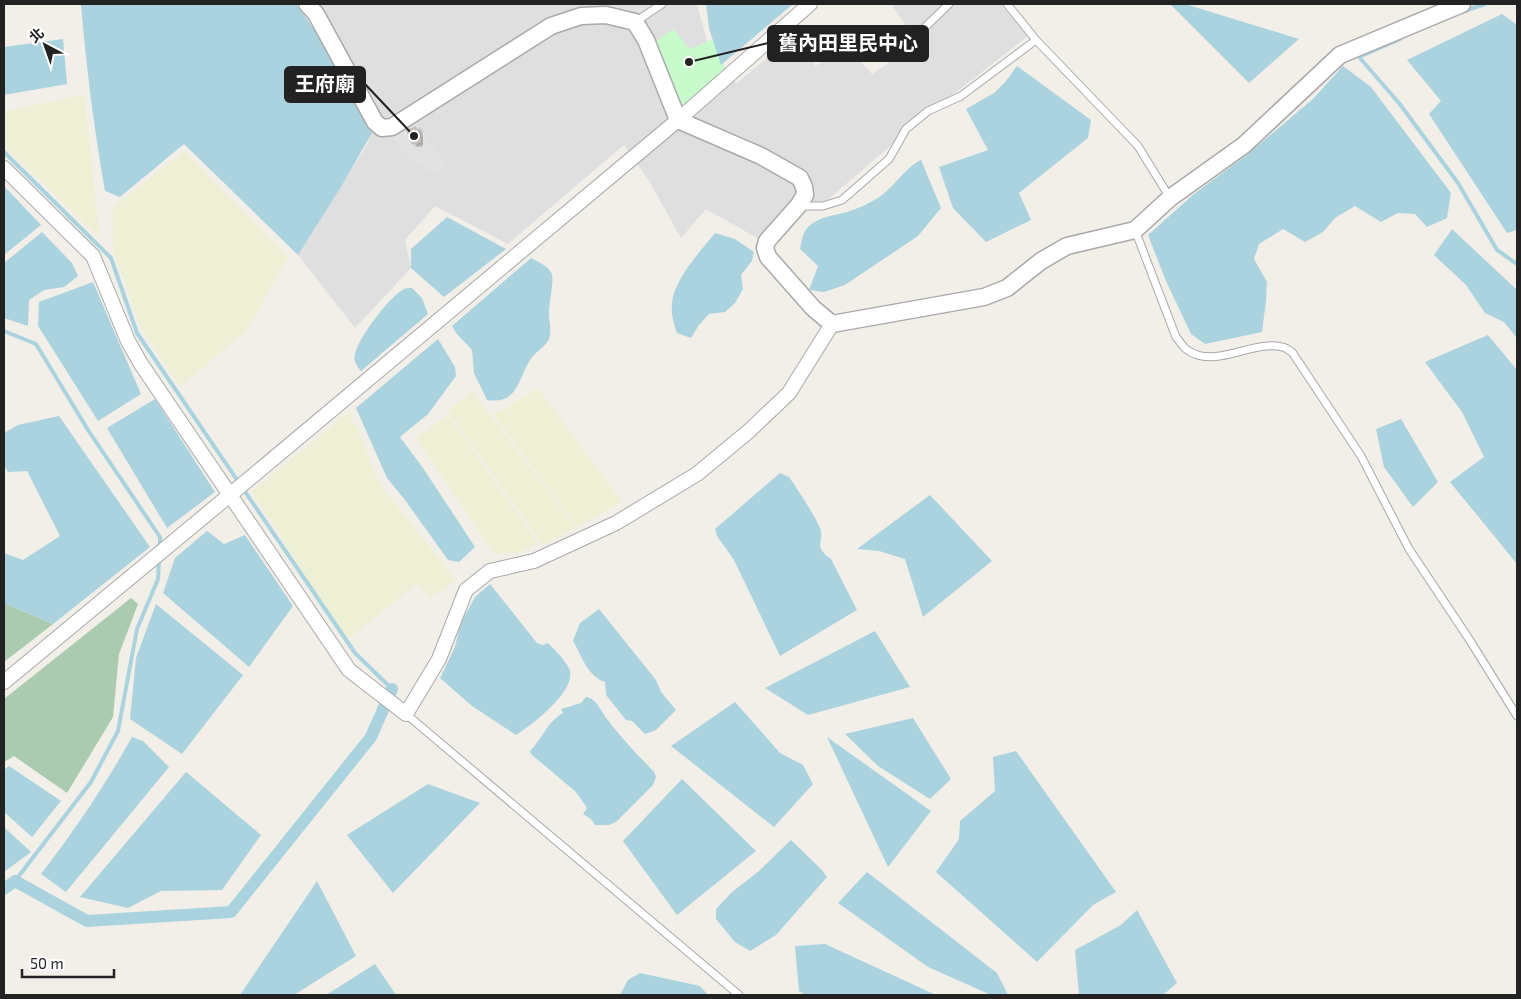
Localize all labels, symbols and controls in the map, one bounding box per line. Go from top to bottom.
north arrow [20,20,70,70]
text: 北 [25,24,47,46]
callout: 舊內田里民中心 [768,26,928,61]
text: 舊內田里民中心 [778,30,918,54]
callout: 王府廟 [285,67,365,102]
text: 王府廟 [295,71,355,95]
scale bar [22,946,115,978]
text: 50 m [30,954,64,972]

